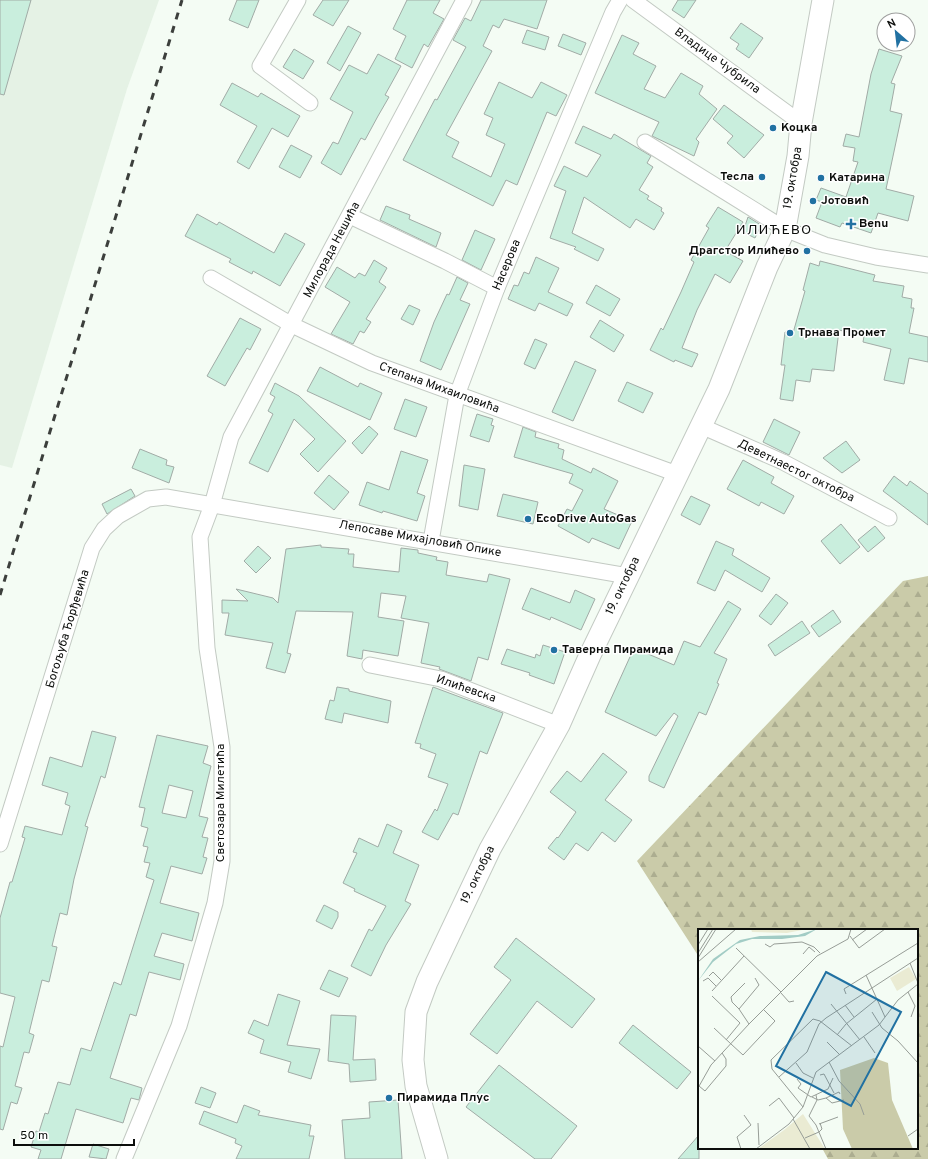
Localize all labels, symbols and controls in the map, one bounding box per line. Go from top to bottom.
north arrow [876,12,916,52]
text: N [885,16,899,32]
street label: Владице Чубрила [671,24,763,98]
place label: Коцка [781,120,817,136]
marker: Коцка [768,123,778,133]
street label: 19. октобра [780,146,806,210]
place label: Тесла [720,169,754,185]
place label: Катарина [829,170,885,186]
marker: Тесла [757,172,767,182]
marker: Катарина [816,173,826,183]
place label: Јотовић [821,193,869,209]
marker: Јотовић [808,196,818,206]
street label: Милорада Нешића [300,199,364,301]
place label: Benu [859,216,888,232]
marker: Benu [846,219,856,229]
district label: ИЛИЋЕВО [736,222,812,239]
street label: Насерова [489,237,525,293]
place label: Драгстор Илићево [689,243,799,259]
marker: Драгстор Илићево [802,246,812,256]
place label: Трнава Промет [798,325,886,341]
marker: Трнава Промет [785,328,795,338]
street label: Степана Михаиловића [377,359,501,417]
street label: Деветнаестог октобра [735,436,857,506]
place label: EcoDrive AutoGas [536,511,637,527]
marker: EcoDrive AutoGas [523,514,533,524]
street label: Лепосаве Михајловић Опике [338,517,502,561]
street label: 19. октобра [602,554,644,618]
street label: Богољуба Ђорђевића [42,568,94,690]
place label: Таверна Пирамида [562,642,673,658]
marker: Таверна Пирамида [549,645,559,655]
street label: Илићевска [434,671,498,707]
street label: Светозара Милетића [213,744,229,862]
street label: 19. октобра [457,843,499,907]
inset map [698,929,918,1149]
place label: Пирамида Плус [397,1090,490,1106]
marker: Пирамида Плус [384,1093,394,1103]
scale bar [14,1121,134,1147]
text: 50 m [20,1128,48,1144]

